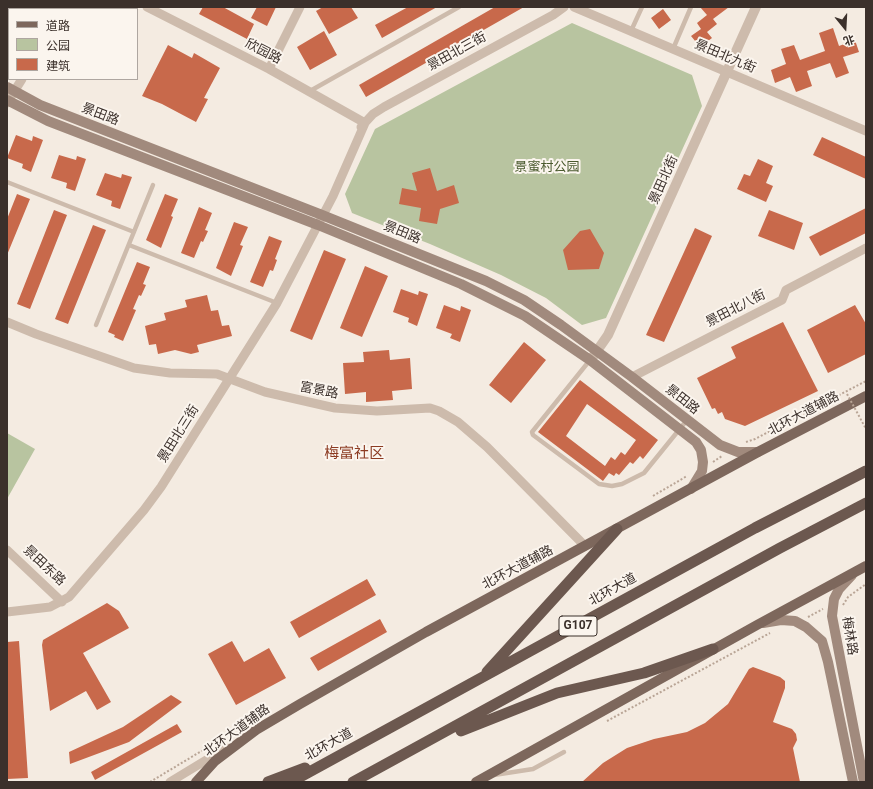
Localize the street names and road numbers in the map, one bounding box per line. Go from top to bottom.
street label: 景田北三街 [425,29,489,75]
street label: 欣园路 [242,36,284,68]
street label: 景田北九街 [692,37,758,77]
street label: 景田路 [79,101,121,129]
street label: 景田北街 [646,153,682,207]
street label: 景田路 [381,218,423,248]
street label: 景田北八街 [704,287,768,331]
street label: 富景路 [298,380,340,402]
street label: 景田路 [662,382,702,418]
street label: 北环大道辅路 [766,389,842,439]
street label: 景田北三街 [155,402,203,466]
street label: 景田东路 [20,543,68,589]
street label: 北环大道辅路 [480,543,556,593]
street label: 北环大道 [586,571,640,609]
road number: G107 [559,616,597,636]
street label: 梅林路 [838,616,860,656]
street label: 北环大道辅路 [201,702,273,760]
street label: 北环大道 [302,726,356,764]

